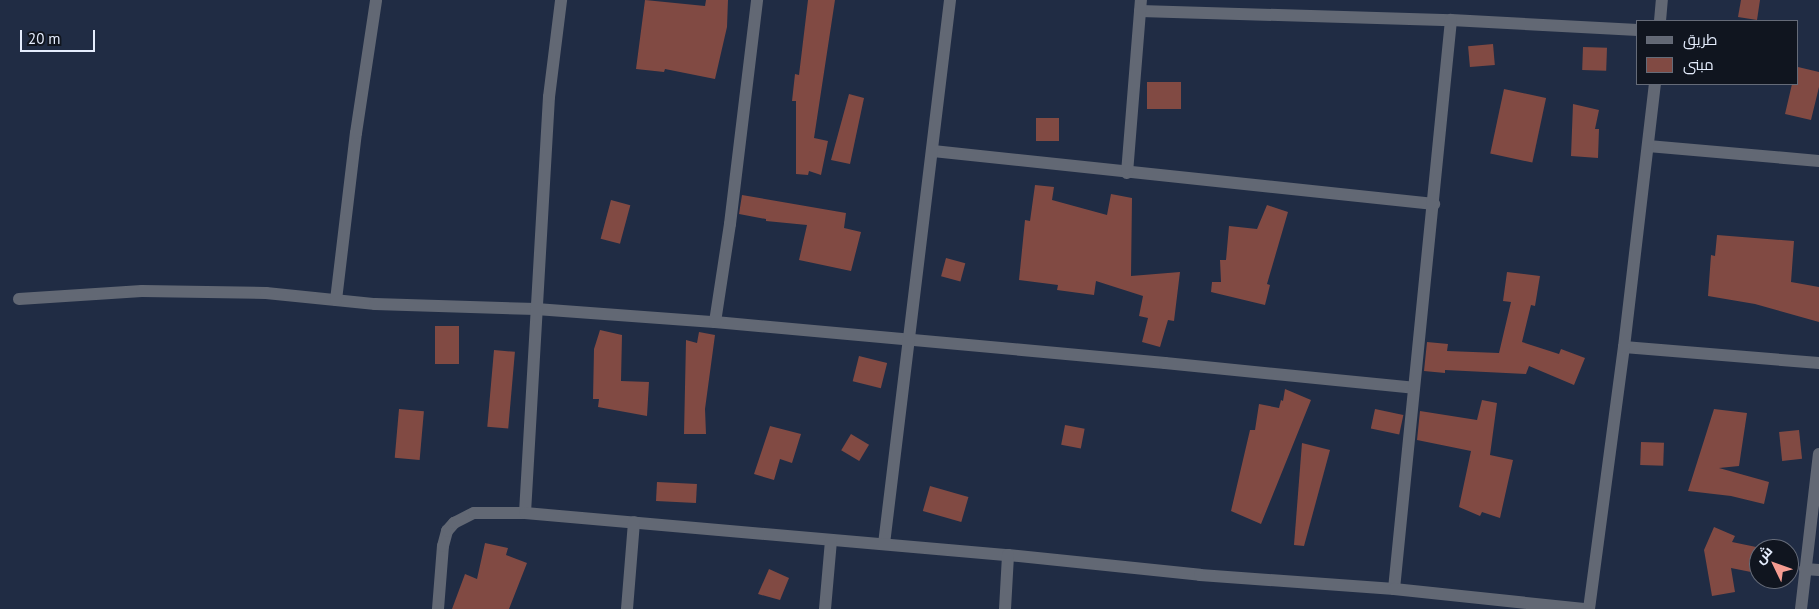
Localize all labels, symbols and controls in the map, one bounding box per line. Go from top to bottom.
scale bar [22,20,98,52]
legend [1636,20,1799,85]
text: 20 m [28,29,61,48]
text: طريق [1683,30,1717,49]
text: مبنى [1683,55,1714,74]
north arrow [1749,539,1799,589]
text: ش [1751,542,1776,567]

